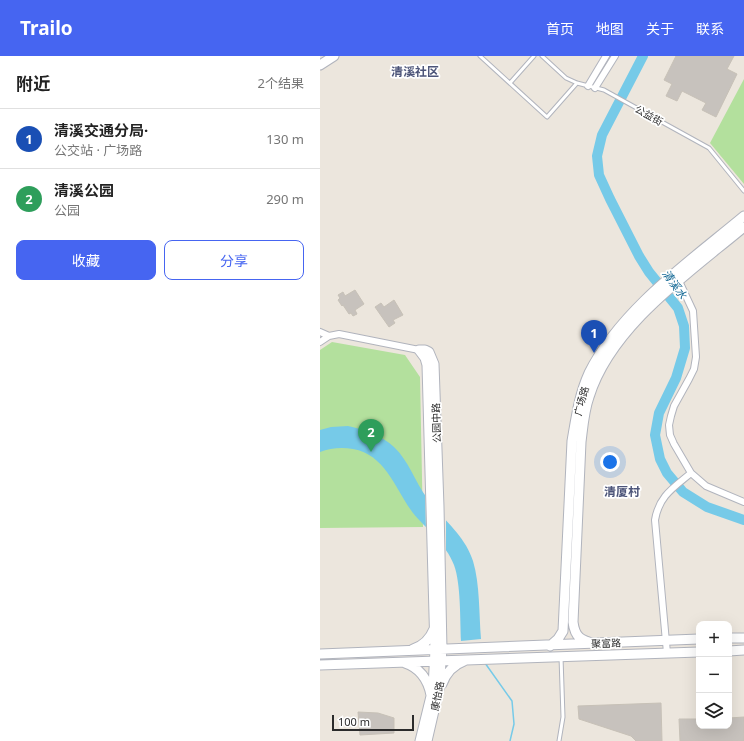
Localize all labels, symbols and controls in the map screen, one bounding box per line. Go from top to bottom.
text: Trailo [20,15,73,41]
text: 首页 [546,19,574,38]
text: 地图 [596,19,624,38]
text: 关于 [646,19,674,38]
text: 联系 [696,19,724,38]
district label: 清溪社区 [391,63,439,80]
text: 附近 [16,72,50,95]
text: 2个结果 [258,74,304,92]
street label: 公益街 [632,102,666,128]
text: 清溪交通分局· [54,120,148,140]
text: 1 [25,130,33,148]
text: 130 m [266,130,304,148]
text: 公交站 · 广场路 [54,141,142,159]
text: 清溪公园 [54,180,114,200]
text: 2 [25,190,33,208]
text: 290 m [266,190,304,208]
text: 公园 [54,201,80,219]
button: 收藏 [16,240,156,280]
button: 分享 [164,240,304,280]
water label: 清溪水 [659,266,691,303]
pin: 1 [581,320,607,353]
street label: 广场路 [570,385,592,417]
street label: 公园中路 [428,403,444,443]
pin: 2 [358,419,384,452]
your location [600,452,620,472]
district label: 清厦村 [604,483,640,500]
map controls [696,621,732,729]
button: + [696,621,732,657]
street label: 聚富路 [591,635,621,651]
button: − [696,657,732,693]
street label: 康怡路 [427,680,447,712]
button: layers [696,693,732,729]
scale bar [332,713,414,732]
text: 100 m [338,714,370,729]

